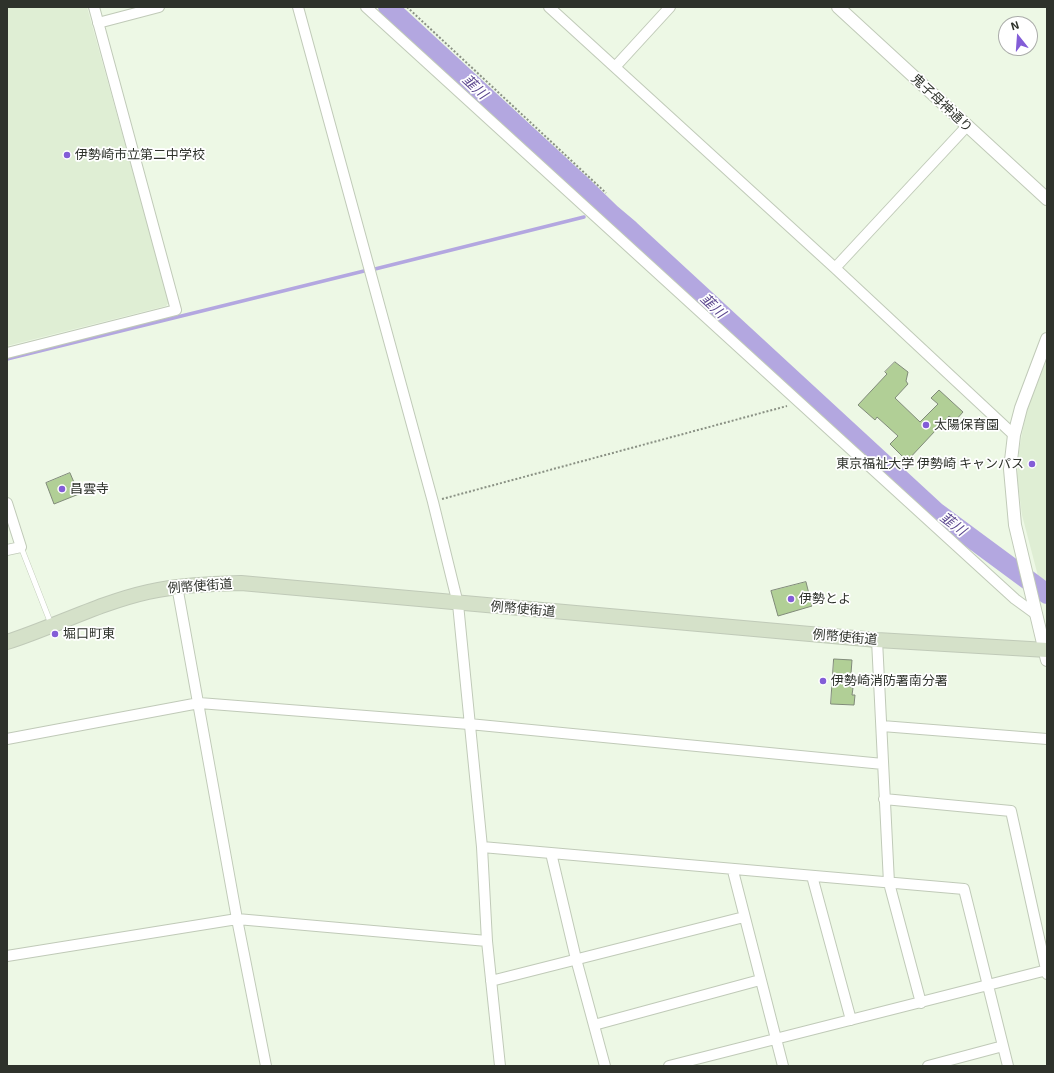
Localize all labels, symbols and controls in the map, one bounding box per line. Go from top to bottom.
north arrow [998,16,1038,56]
text: N [1009,18,1020,32]
water label: 韮川 [459,71,491,103]
street label: 鬼子母神通り [908,71,976,135]
place label: 伊勢崎市立第二中学校 [75,147,205,163]
marker: 伊勢崎市立第二中学校 [62,150,72,160]
water label: 韮川 [697,290,729,322]
place label: 太陽保育園 [934,417,999,433]
marker: 太陽保育園 [921,420,931,430]
place label: 東京福祉大学 伊勢崎 キャンパス [836,456,1024,472]
marker: 東京福祉大学 伊勢崎 キャンパス [1027,459,1037,469]
place label: 昌雲寺 [70,481,109,497]
marker: 昌雲寺 [57,484,67,494]
water label: 韮川 [937,509,969,539]
street label: 例幣使街道 [167,576,233,596]
place label: 伊勢とよ [799,591,851,607]
marker: 伊勢とよ [786,594,796,604]
street label: 例幣使街道 [490,598,556,620]
place label: 堀口町東 [63,626,115,642]
street label: 例幣使街道 [812,626,878,648]
marker: 堀口町東 [50,629,60,639]
place label: 伊勢崎消防署南分署 [831,673,948,689]
marker: 伊勢崎消防署南分署 [818,676,828,686]

